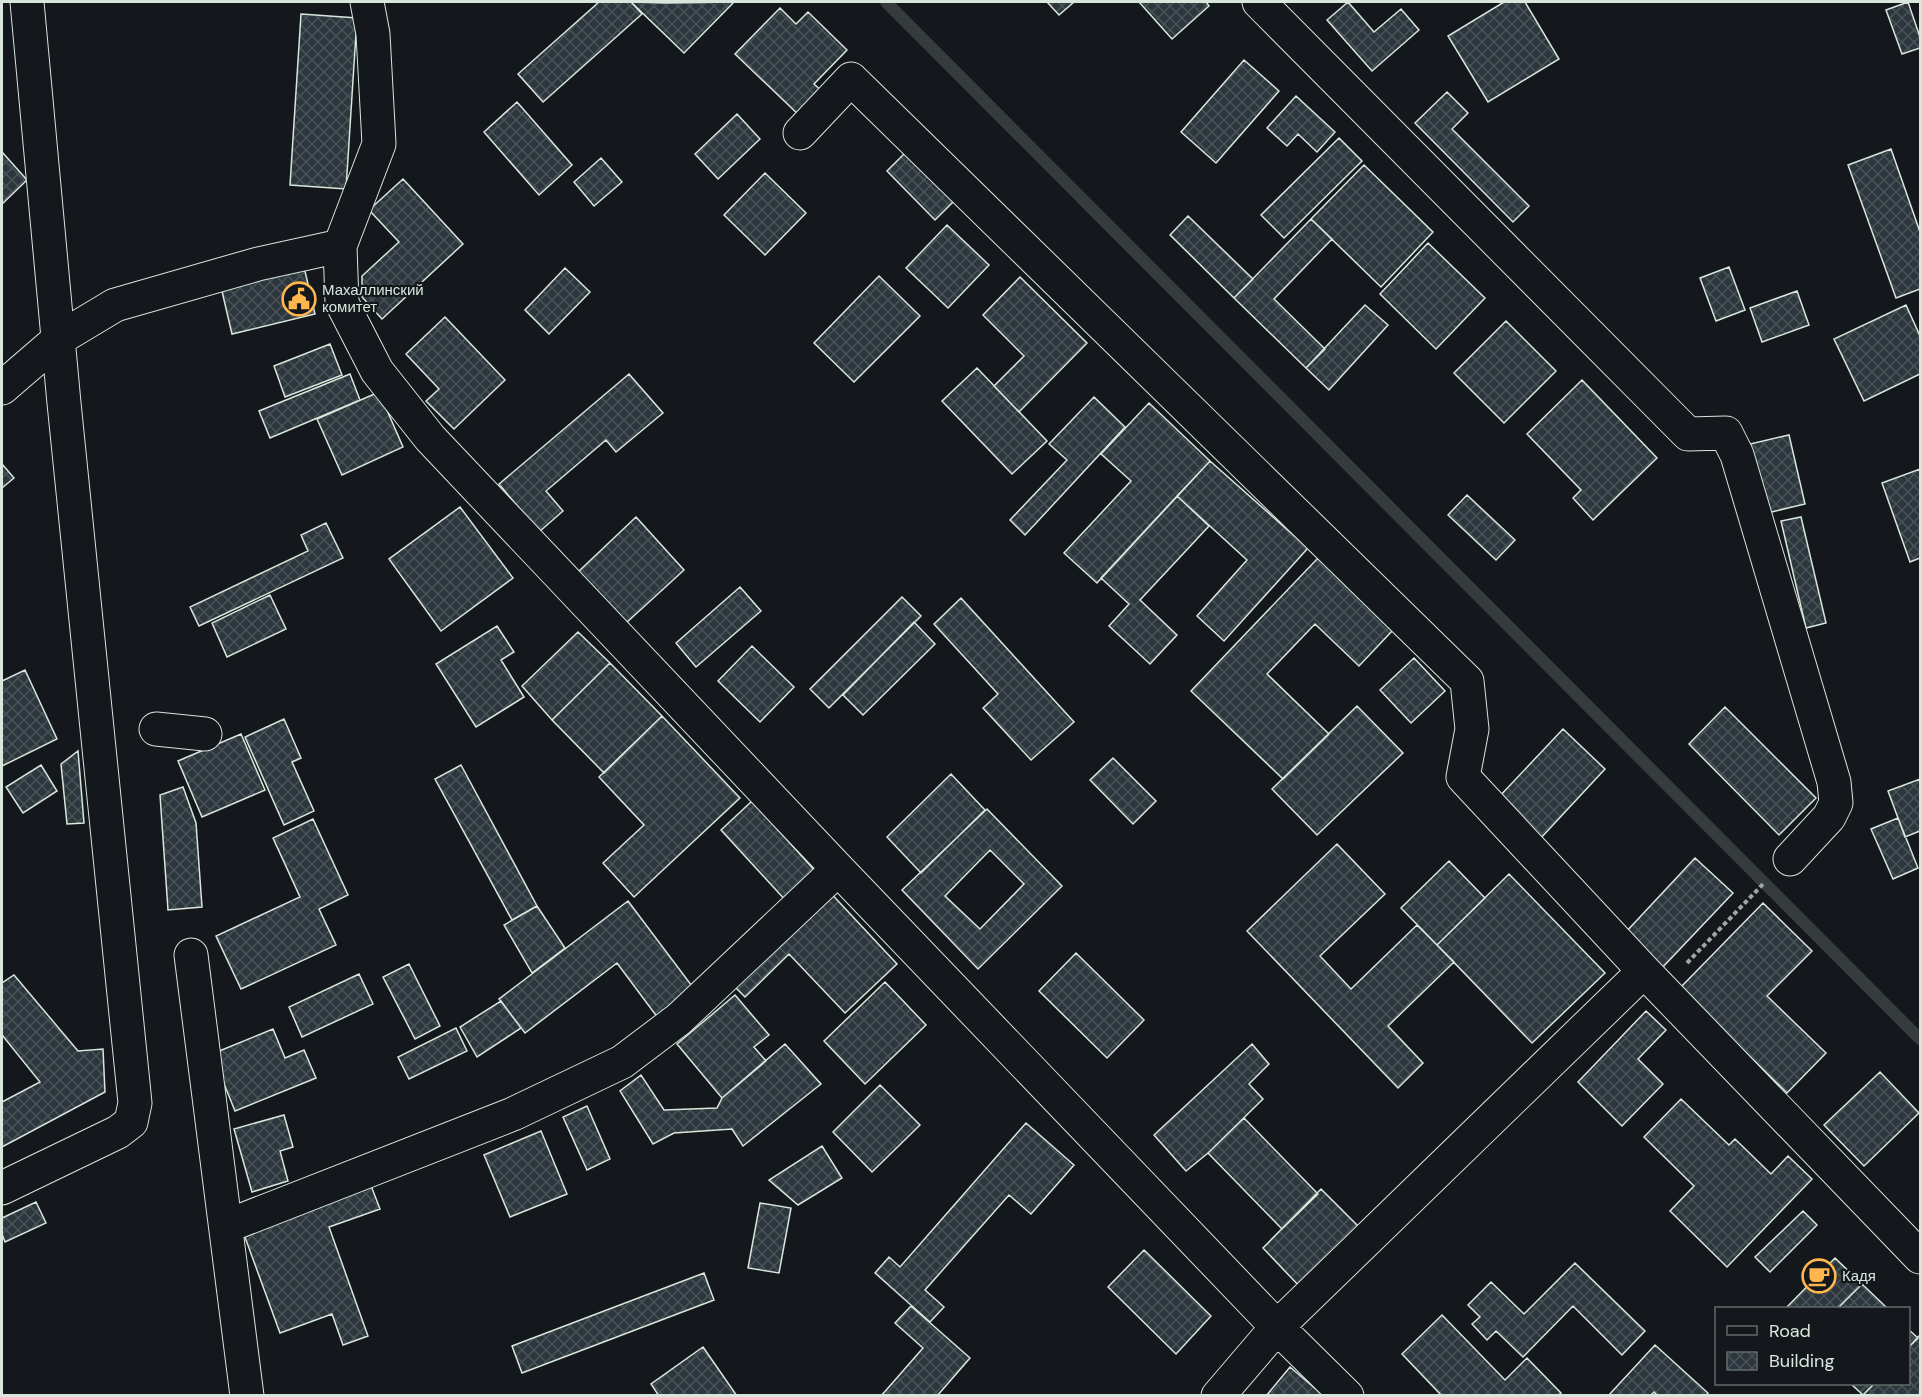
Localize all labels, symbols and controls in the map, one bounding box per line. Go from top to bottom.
place label: Махаллинский комитет [322,280,424,317]
public building icon: Махаллинский комитет [281,281,317,317]
cafe icon: Кадя [1801,1258,1837,1294]
place label: Кадя [1842,1266,1876,1286]
legend [1715,1307,1910,1385]
text: Road [1769,1319,1811,1343]
text: Building [1769,1349,1834,1373]

